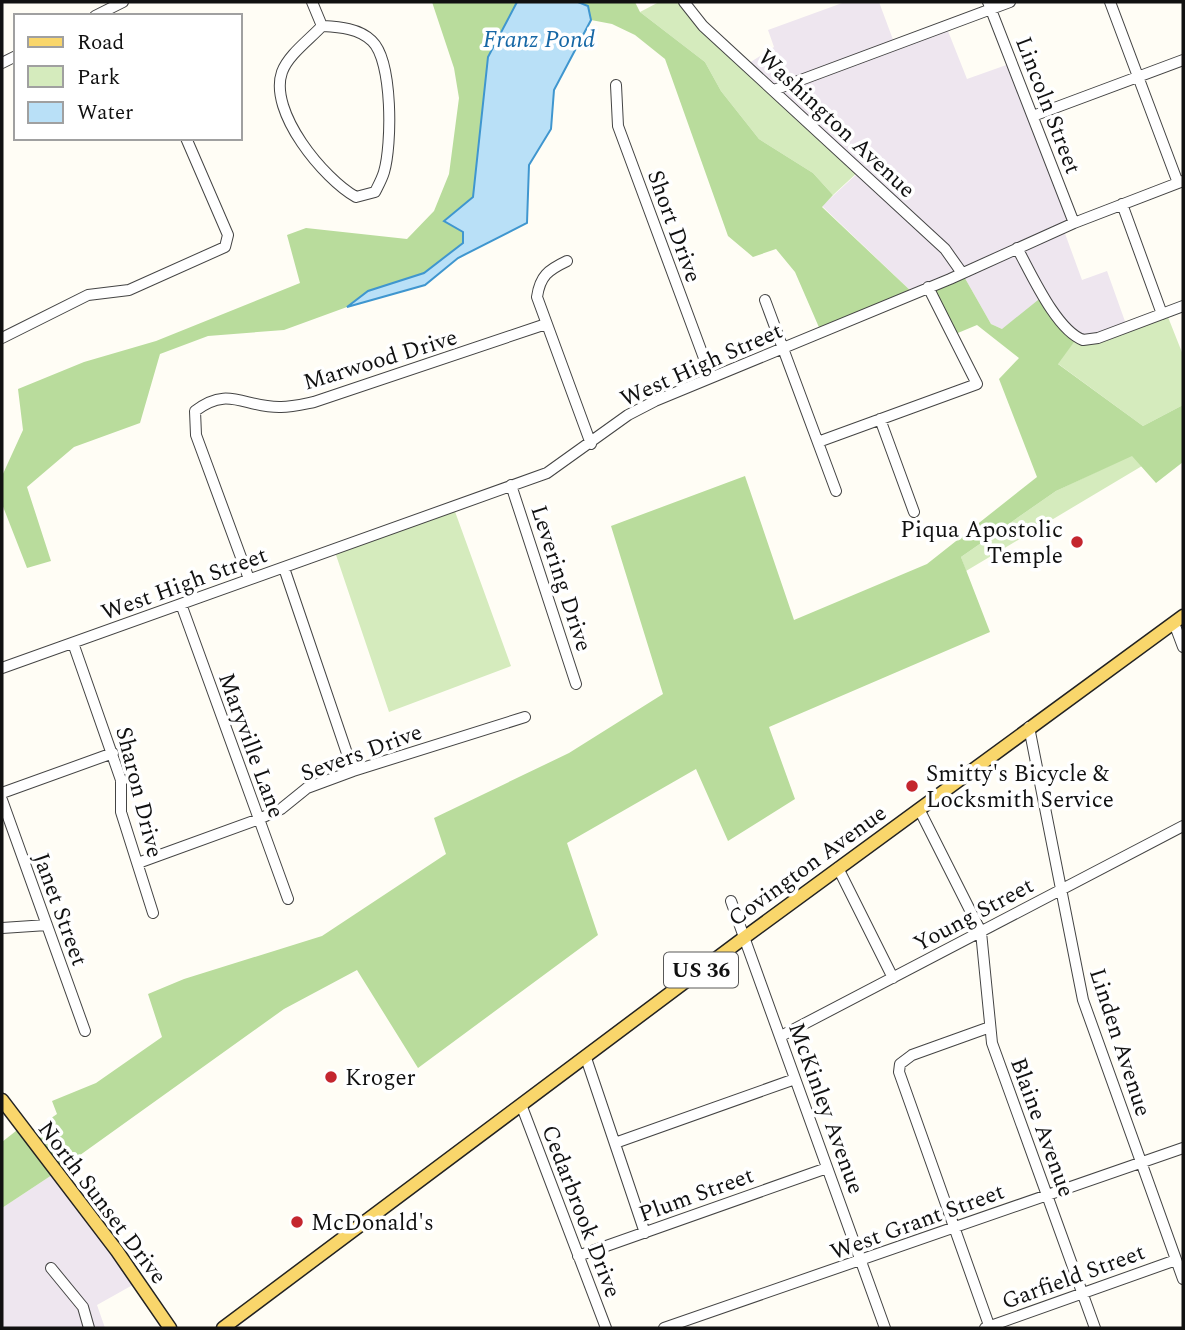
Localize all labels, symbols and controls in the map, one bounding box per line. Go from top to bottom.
legend [14,14,242,140]
water label: Franz Pond [483,22,595,58]
text: Road [77,27,124,59]
street label: Lincoln Street [1005,32,1090,179]
street label: Washington Avenue [749,41,923,207]
text: Park [77,62,121,94]
text: Water [77,97,133,129]
street label: Short Drive [637,165,710,288]
street label: West High Street [615,314,788,417]
street label: Marwood Drive [299,320,462,401]
street label: Levering Drive [520,501,601,656]
place label: Piqua Apostolic Temple [900,513,1063,574]
marker: Piqua Apostolic Temple [1069,534,1085,550]
street label: West High Street [97,538,272,631]
street label: Maryville Lane [208,668,293,823]
street label: Severs Drive [296,715,427,792]
street label: Sharon Drive [105,723,172,861]
place label: Smitty's Bicycle & Locksmith Service [926,757,1114,818]
marker: Smitty's Bicycle & Locksmith Service [904,778,920,794]
street label: Covington Avenue [721,797,895,936]
street label: Janet Street [23,848,96,971]
street label: Young Street [907,869,1040,962]
road number: US 36 [664,953,738,988]
street label: Linden Avenue [1079,964,1160,1121]
street label: McKinley Avenue [778,1018,873,1199]
street label: Blaine Avenue [1000,1053,1083,1202]
place label: Kroger [345,1061,416,1096]
marker: Kroger [323,1069,339,1085]
street label: North Sunset Drive [29,1114,175,1292]
street label: Cedarbrook Drive [531,1120,630,1303]
street label: Plum Street [634,1158,759,1232]
street label: West Grant Street [826,1175,1009,1270]
place label: McDonald's [311,1206,434,1241]
marker: McDonald's [289,1214,305,1230]
street label: Garfield Street [997,1235,1150,1320]

